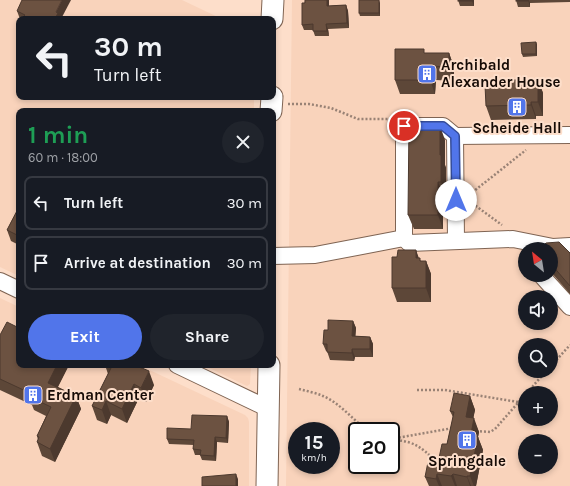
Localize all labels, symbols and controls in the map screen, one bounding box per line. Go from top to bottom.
text: 30 m [94,30,163,63]
icon: left [28,32,80,84]
place label: Archibald Alexander House [441,56,561,91]
building icon: Archibald Alexander House [416,63,438,85]
text: Turn left [94,64,162,86]
building icon: Scheide Hall [506,96,528,118]
pin [387,109,421,143]
icon: arrive [393,115,415,137]
place label: Scheide Hall [472,119,562,137]
text: 1 min [28,121,88,149]
button: close [222,121,264,163]
text: 60 m · 18:00 [28,150,98,165]
position arrow [435,179,477,221]
icon: left [30,192,52,214]
text: Turn left [64,194,123,212]
text: 30 m [227,194,262,212]
north arrow [518,242,558,282]
map controls [518,242,558,474]
icon: arrive [30,252,52,274]
text: Arrive at destination [64,254,211,272]
text: 30 m [227,254,262,272]
button: sound [518,290,558,330]
button: Exit [28,314,142,360]
button: Share [150,314,264,360]
button: search [518,338,558,378]
building icon: Erdman Center [22,384,44,406]
place label: Erdman Center [47,386,154,404]
button: + [518,386,558,426]
speed limit sign: 20 [348,422,400,474]
building icon: Springdale [456,429,478,451]
text: 15 [305,431,323,454]
button: − [518,434,558,474]
text: km/h [301,452,327,464]
place label: Springdale [428,452,506,470]

